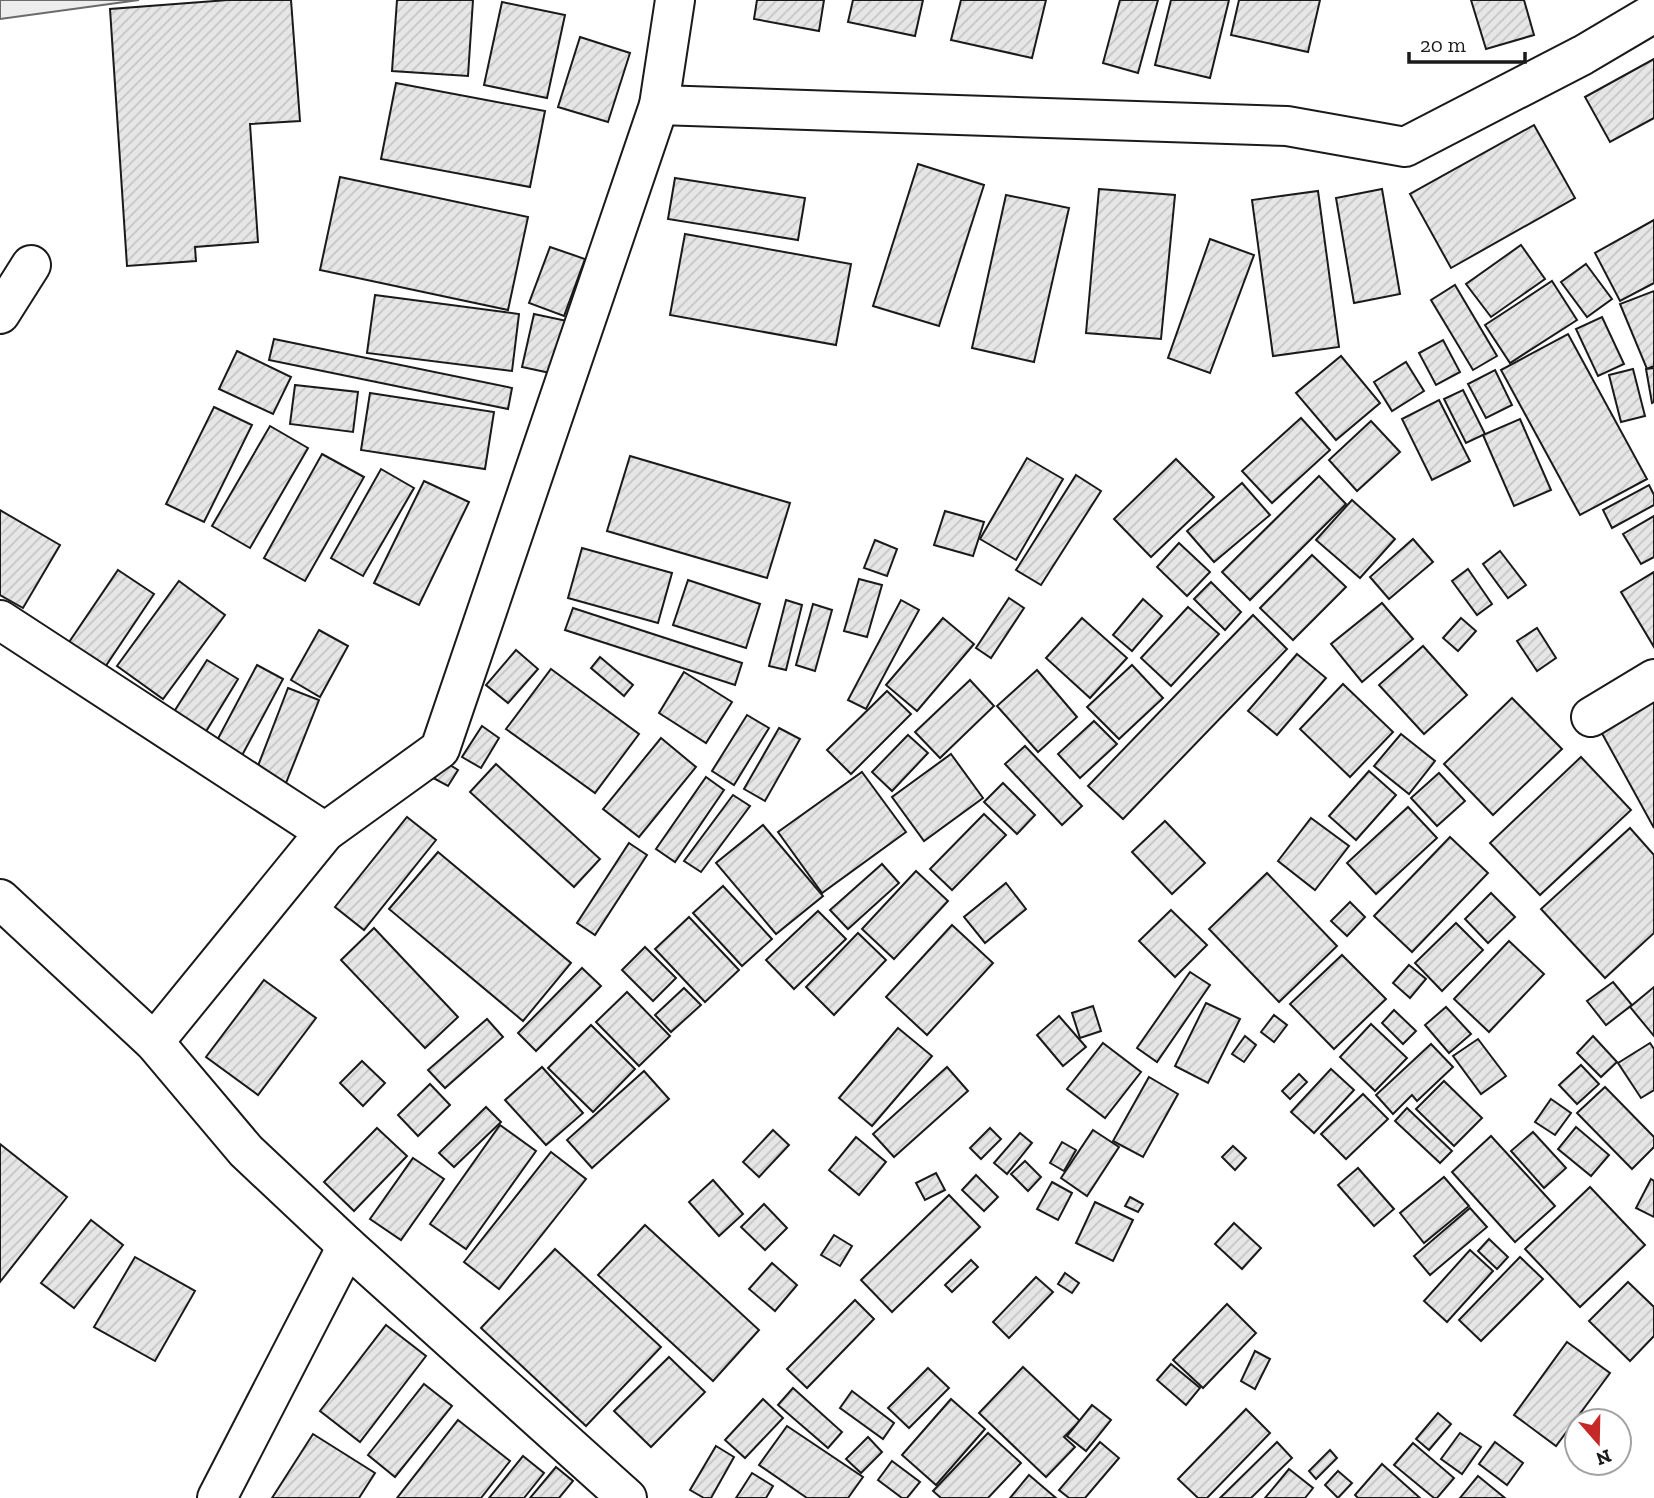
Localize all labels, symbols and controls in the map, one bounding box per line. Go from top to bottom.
scale bar [1409,21,1524,65]
text: 20 m [1420,32,1466,57]
north arrow [1563,1407,1633,1477]
text: N [1593,1444,1614,1471]

